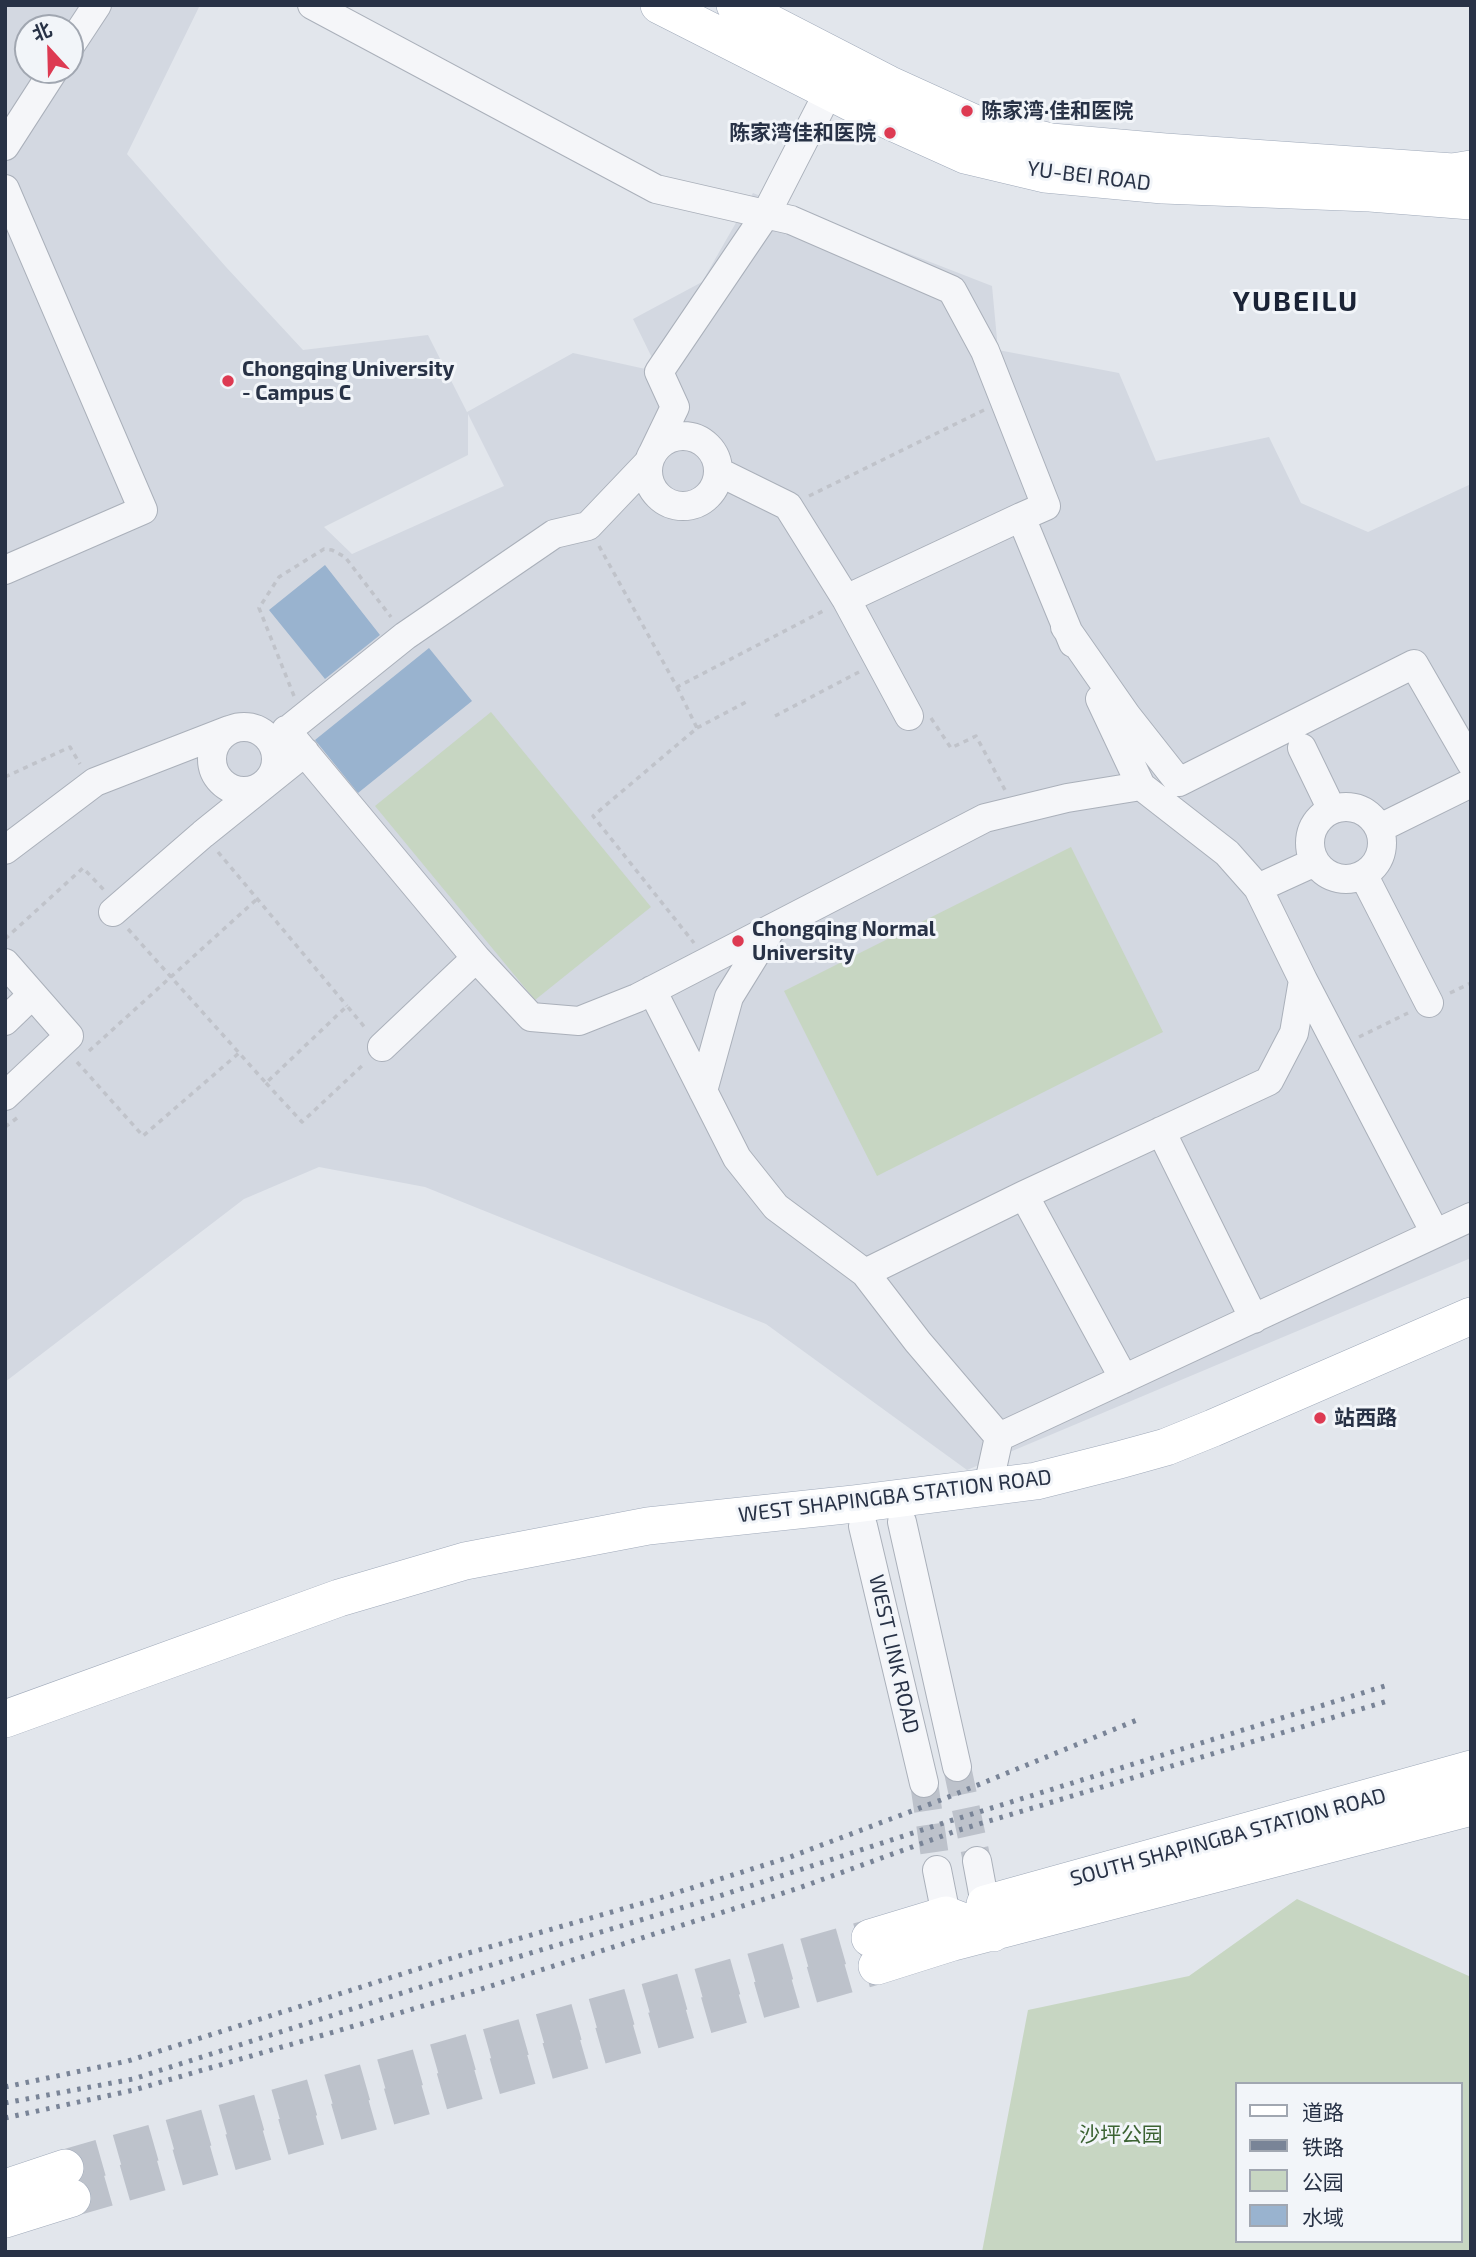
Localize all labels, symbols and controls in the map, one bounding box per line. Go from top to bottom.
north arrow [14,14,84,84]
text: 北 [29,17,55,45]
place label: 陈家湾·佳和医院 [981,98,1133,124]
marker: 陈家湾·佳和医院 [959,103,975,119]
place label: 陈家湾佳和医院 [729,120,876,146]
marker: 陈家湾佳和医院 [882,125,898,141]
street label: YU-BEI ROAD [1026,156,1152,196]
district label: YUBEILU [1234,285,1358,319]
place label: Chongqing University - Campus C [242,356,454,406]
marker: Chongqing University - Campus C [220,373,236,389]
place label: Chongqing Normal University [752,916,936,966]
marker: Chongqing Normal University [730,933,746,949]
place label: 站西路 [1334,1405,1397,1431]
marker: 站西路 [1312,1410,1328,1426]
street label: WEST SHAPINGBA STATION ROAD [737,1464,1053,1528]
street label: WEST LINK ROAD [863,1572,925,1736]
street label: SOUTH SHAPINGBA STATION ROAD [1067,1783,1389,1891]
legend [1234,2082,1462,2243]
text: 道路 [1302,2099,1344,2124]
park label: 沙坪公园 [1079,2122,1163,2148]
text: 铁路 [1302,2134,1344,2159]
text: 公园 [1302,2169,1344,2194]
text: 水域 [1302,2204,1344,2229]

